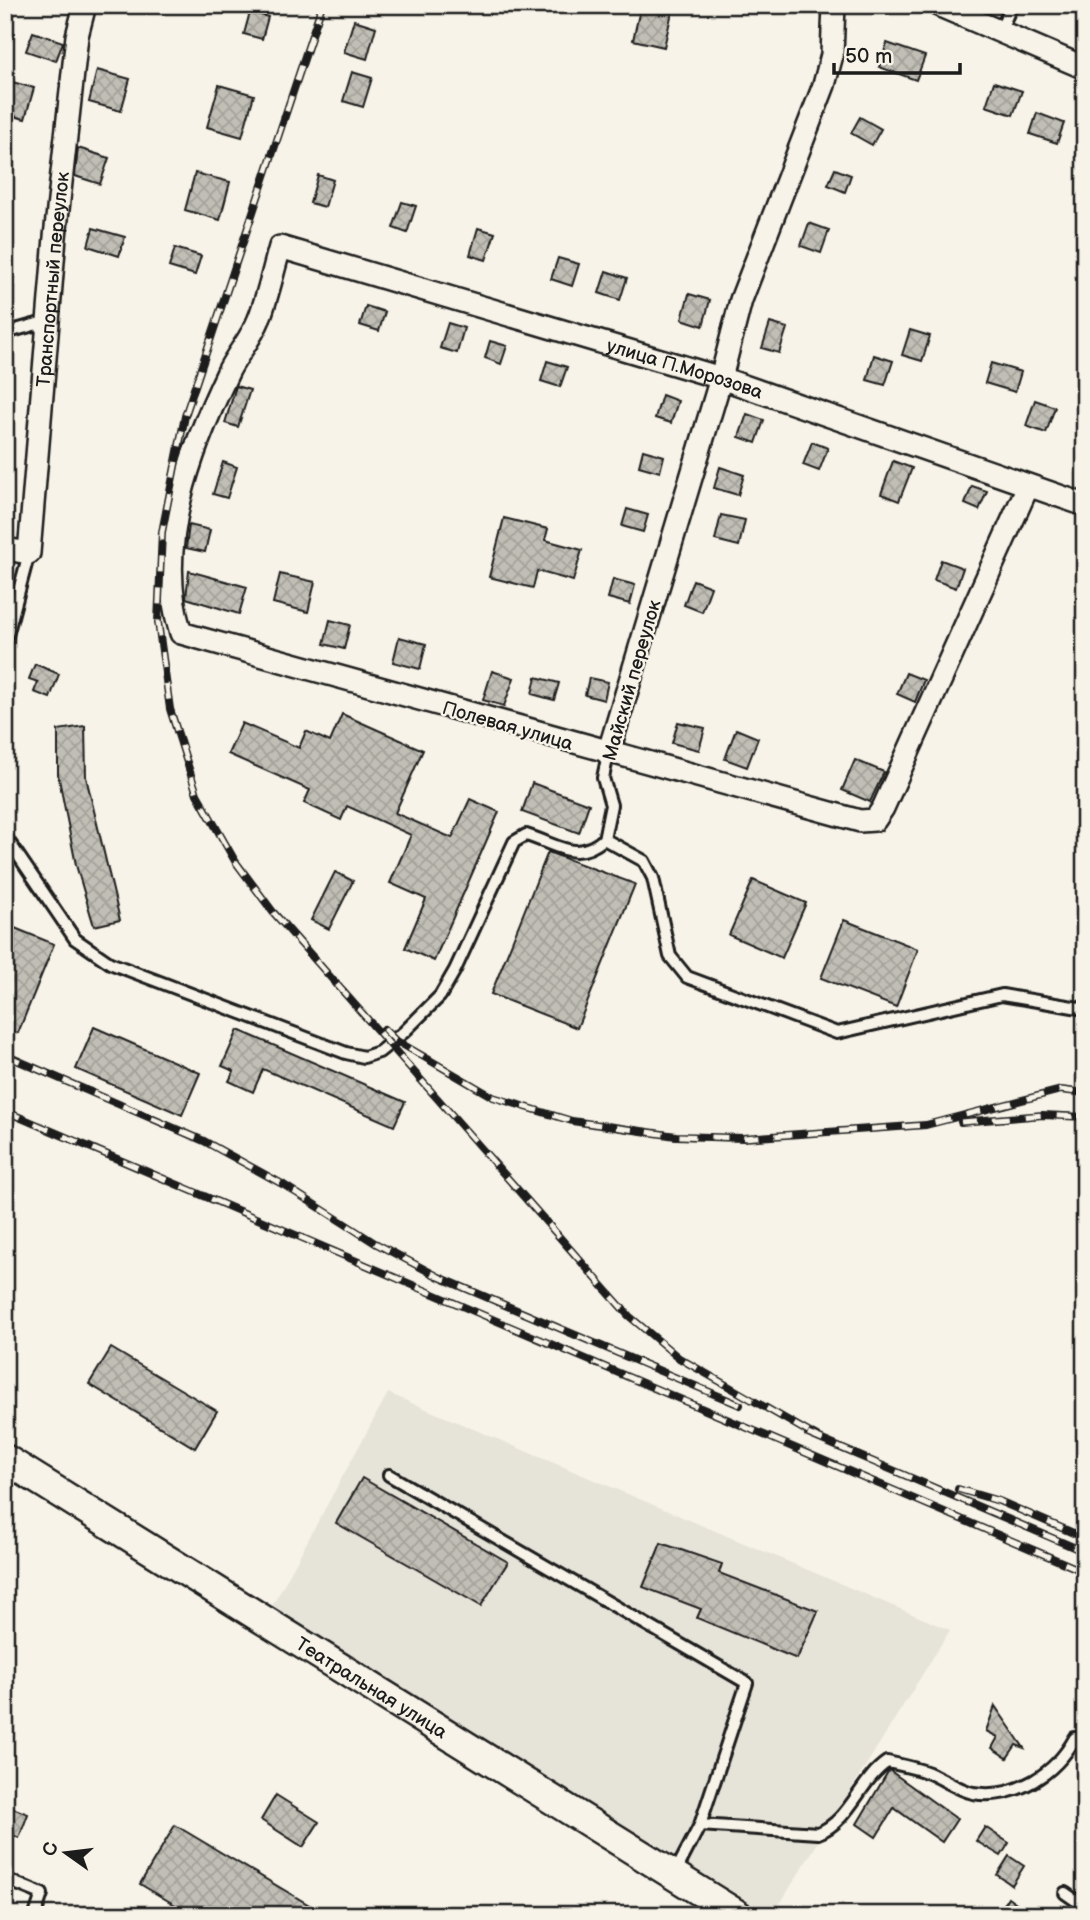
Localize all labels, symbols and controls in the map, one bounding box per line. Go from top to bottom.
scale bar [834,32,960,76]
text: 50 m [845,44,892,69]
street label: Транспортный переулок [33,171,75,388]
street label: улица П.Морозова [604,335,766,405]
street label: Майский переулок [598,597,666,764]
street label: Полевая улица [440,697,576,756]
street label: Театральная улица [291,1633,451,1744]
north arrow [32,1818,102,1888]
text: С [38,1840,64,1858]

